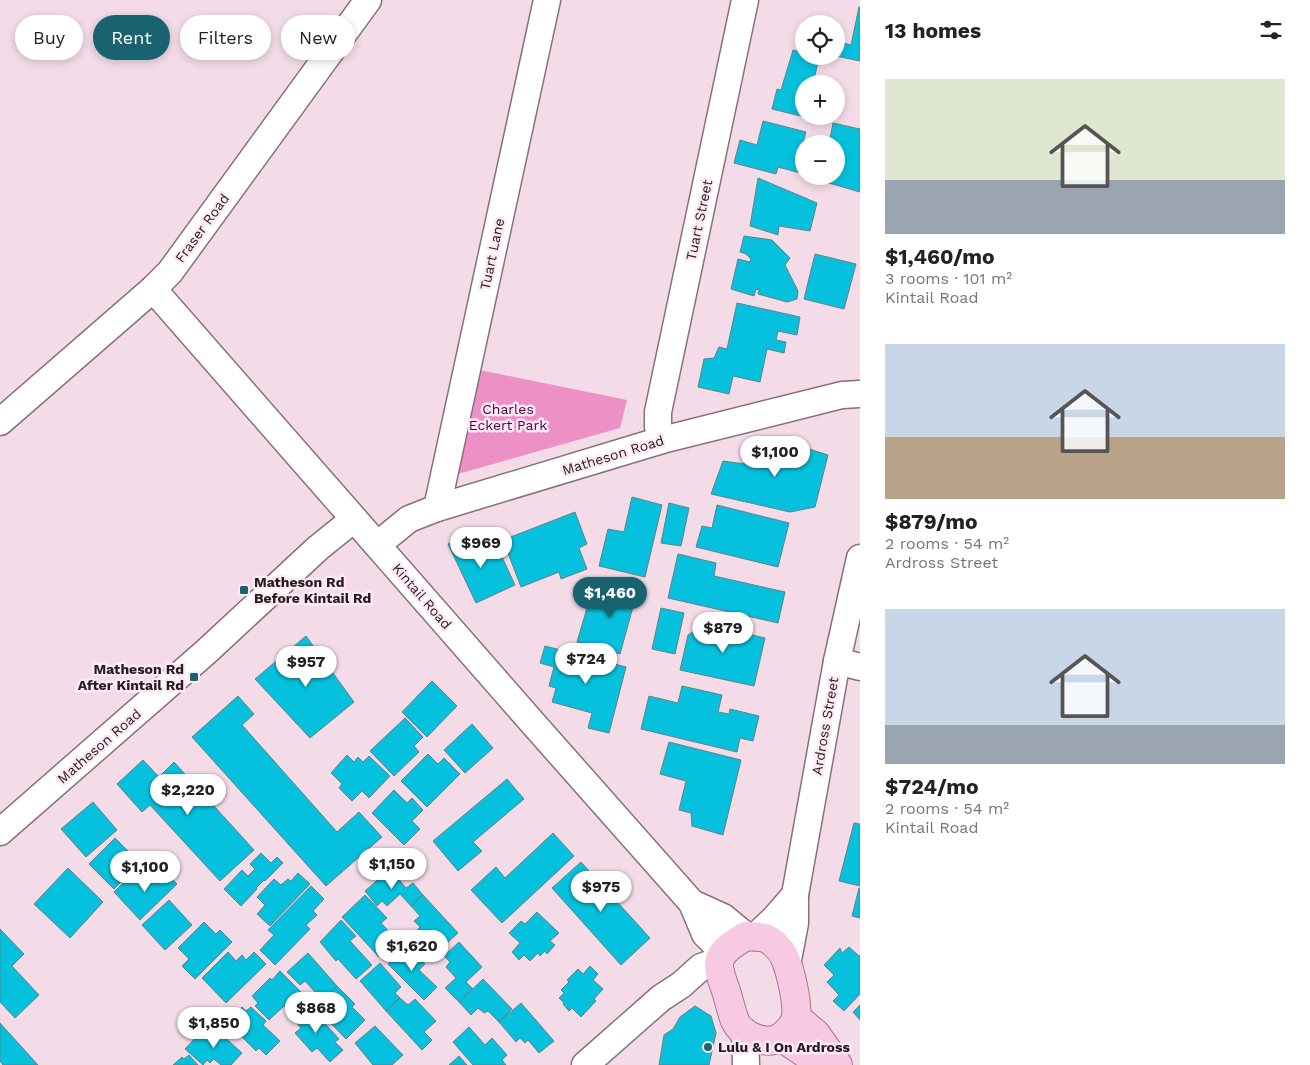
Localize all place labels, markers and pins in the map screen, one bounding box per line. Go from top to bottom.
pin: $1,100 [734,436,816,478]
pin: $969 [451,526,511,569]
place label: Matheson Rd Before Kintail Rd [254,574,371,606]
pin: $1,460 [569,576,651,619]
marker: Matheson Rd Before Kintail Rd [238,584,250,596]
pin: $879 [693,612,753,654]
pin: $724 [556,642,616,685]
pin: $957 [276,646,336,688]
place label: Matheson Rd After Kintail Rd [78,661,184,693]
marker: Matheson Rd After Kintail Rd [188,671,200,683]
pin: $2,220 [147,774,229,816]
pin: $1,150 [351,848,433,890]
pin: $1,100 [104,850,186,893]
pin: $975 [571,870,631,913]
pin: $1,620 [371,930,453,972]
pin: $868 [286,992,346,1034]
pin: $1,850 [173,1006,255,1049]
place label: Lulu & I On Ardross [718,1039,850,1055]
marker: Lulu & I On Ardross [702,1041,714,1053]

